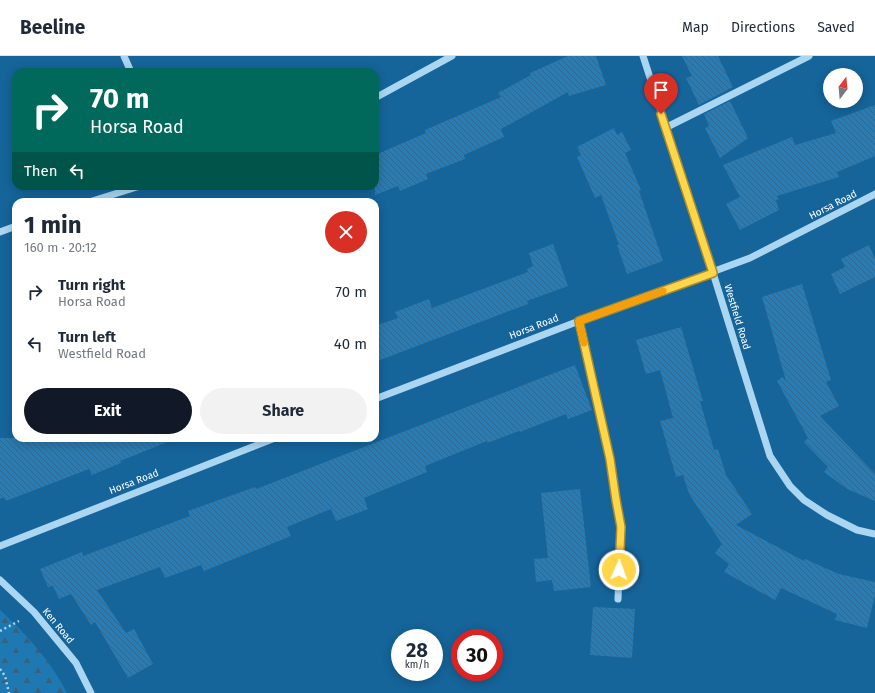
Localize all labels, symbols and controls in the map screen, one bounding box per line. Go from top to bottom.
text: Beeline [20,16,85,39]
text: Map [682,19,709,36]
text: Directions [731,19,795,36]
text: Saved [817,19,855,36]
north arrow [823,68,863,108]
map controls [823,68,863,108]
pin [644,73,678,114]
icon: arrive [650,79,672,101]
text: 70 m [90,82,149,115]
icon: right [24,84,76,136]
text: Horsa Road [90,116,184,138]
icon: left [66,160,88,182]
text: Then [24,162,58,180]
street label: Horsa Road [807,188,859,222]
text: 1 min [24,211,82,239]
button: close [325,211,367,253]
text: 160 m · 20:12 [24,240,97,255]
text: Turn right [58,276,125,294]
icon: right [24,281,46,303]
text: 70 m [335,283,367,301]
street label: Westfield Road [721,283,753,351]
text: Horsa Road [58,294,126,309]
street label: Horsa Road [508,312,560,342]
text: Turn left [58,328,116,346]
icon: left [24,333,46,355]
text: 40 m [334,335,367,353]
text: Westfield Road [58,346,146,361]
button: Exit [24,388,192,434]
button: Share [200,388,367,434]
street label: Horsa Road [108,467,160,497]
position arrow [598,549,640,591]
street label: Ken Road [40,606,76,646]
speed limit sign: 30 [451,629,503,681]
text: 28 [406,638,428,662]
text: km/h [405,659,429,671]

